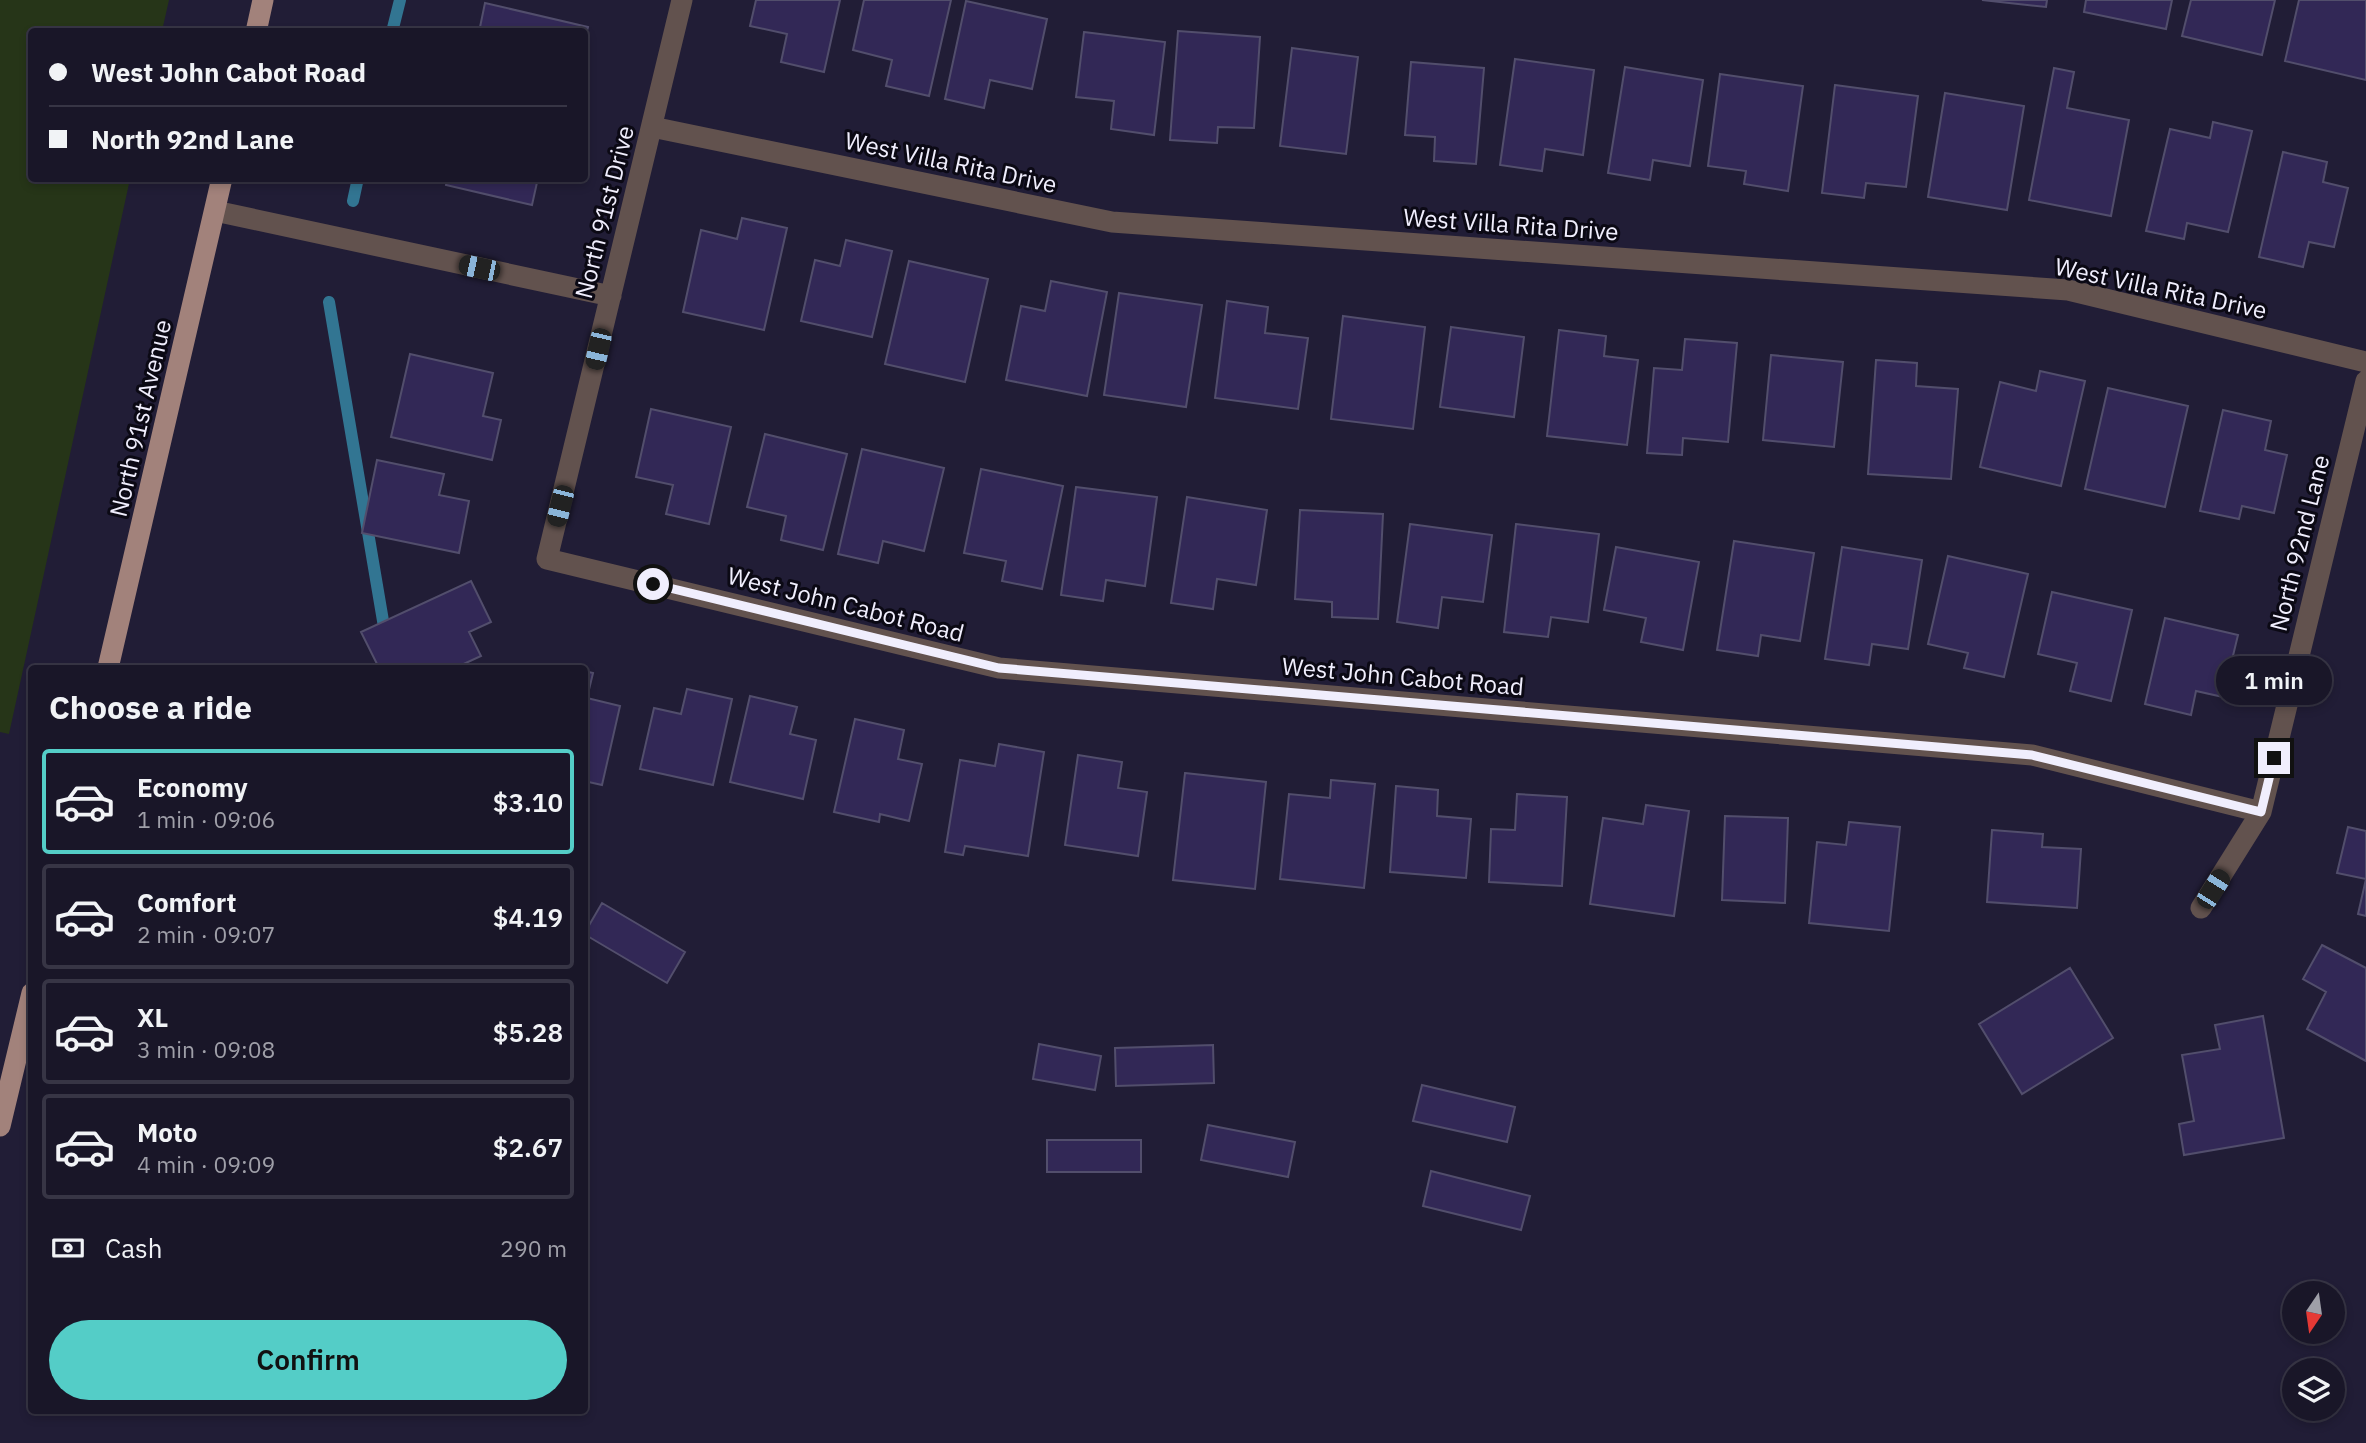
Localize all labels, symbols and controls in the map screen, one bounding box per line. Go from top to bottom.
text: West John Cabot Road [91,55,366,89]
text: North 92nd Lane [91,122,294,156]
street label: North 91st Drive [567,122,641,302]
street label: West Villa Rita Drive [842,124,1060,200]
street label: West Villa Rita Drive [1402,201,1620,247]
street label: West Villa Rita Drive [2052,250,2270,326]
car [457,253,502,283]
street label: North 91st Avenue [102,316,178,520]
car [584,326,613,372]
street label: North 92nd Lane [2262,451,2336,635]
car [545,483,576,529]
street label: West John Cabot Road [724,559,968,649]
route start [637,568,669,600]
street label: West John Cabot Road [1281,649,1525,703]
callout: 1 min [2216,656,2332,706]
text: 1 min [2244,665,2304,695]
text: Choose a ride [49,686,252,728]
route end [2258,742,2290,774]
icon: car [53,770,116,833]
text: Economy [137,770,248,804]
text: $3.10 [493,785,563,819]
text: 1 min · 09:06 [137,804,275,834]
car [2193,866,2234,912]
icon: car [53,885,116,948]
text: Comfort [137,885,236,919]
text: $4.19 [493,900,563,934]
text: 2 min · 09:07 [137,919,275,949]
icon: car [53,1000,116,1063]
text: XL [137,1000,168,1034]
text: $5.28 [493,1015,563,1049]
text: 3 min · 09:08 [137,1034,275,1064]
icon: car [53,1115,116,1178]
text: Moto [137,1115,197,1149]
text: $2.67 [493,1130,563,1164]
text: 4 min · 09:09 [137,1149,275,1179]
icon: cash [49,1229,87,1267]
text: Cash [105,1231,162,1265]
text: 290 m [500,1233,567,1263]
north arrow [2282,1281,2345,1344]
map controls [2282,1281,2345,1421]
button: Confirm [49,1320,567,1400]
button: layers [2282,1358,2345,1421]

